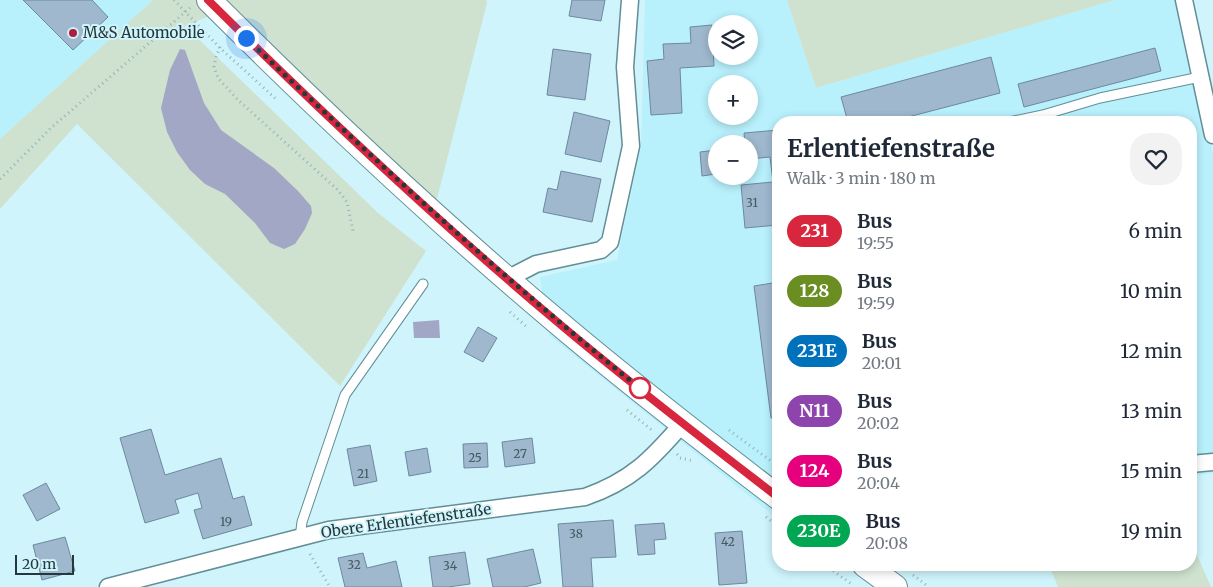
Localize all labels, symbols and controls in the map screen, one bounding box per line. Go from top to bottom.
map controls [708,15,758,185]
button: layers [708,15,758,65]
place label: M&S Automobile [83,23,205,42]
your location [234,26,259,51]
marker: M&S Automobile [67,27,79,39]
button: + [708,75,758,125]
text: Erlentiefenstraße [787,133,995,164]
button: heart [1130,133,1182,185]
button: − [708,135,758,185]
text: Walk · 3 min · 180 m [787,168,936,188]
house number: 31 [746,195,758,210]
text: Bus [857,209,892,233]
text: 231 [800,219,829,242]
text: 6 min [1128,219,1182,243]
text: 19:55 [857,233,894,253]
text: Bus [857,269,892,293]
text: 128 [800,279,829,302]
text: 10 min [1120,279,1182,303]
text: 19:59 [857,293,895,313]
text: Bus [862,329,897,353]
text: 231E [797,339,837,362]
text: 12 min [1120,339,1182,363]
text: 20:01 [862,353,901,373]
unlabelled marker [629,377,651,399]
text: Bus [857,389,892,413]
text: N11 [799,399,830,422]
text: 13 min [1121,399,1182,423]
text: 20:02 [857,413,899,433]
house number: 27 [513,446,527,461]
text: Bus [857,449,892,473]
house number: 25 [468,450,482,465]
text: 124 [800,459,829,482]
text: 15 min [1121,459,1182,483]
house number: 21 [357,466,370,481]
text: 20:04 [857,473,900,493]
street label: Obere Erlentiefenstraße [320,499,492,542]
text: Bus [865,509,901,533]
house number: 19 [220,514,232,529]
text: 230E [797,519,840,542]
text: 19 min [1121,519,1182,543]
house number: 38 [569,526,583,541]
text: 20:08 [865,533,908,553]
house number: 42 [721,534,735,549]
scale bar [15,552,74,575]
text: 20 m [22,555,56,573]
house number: 32 [347,557,361,572]
house number: 34 [443,558,458,573]

